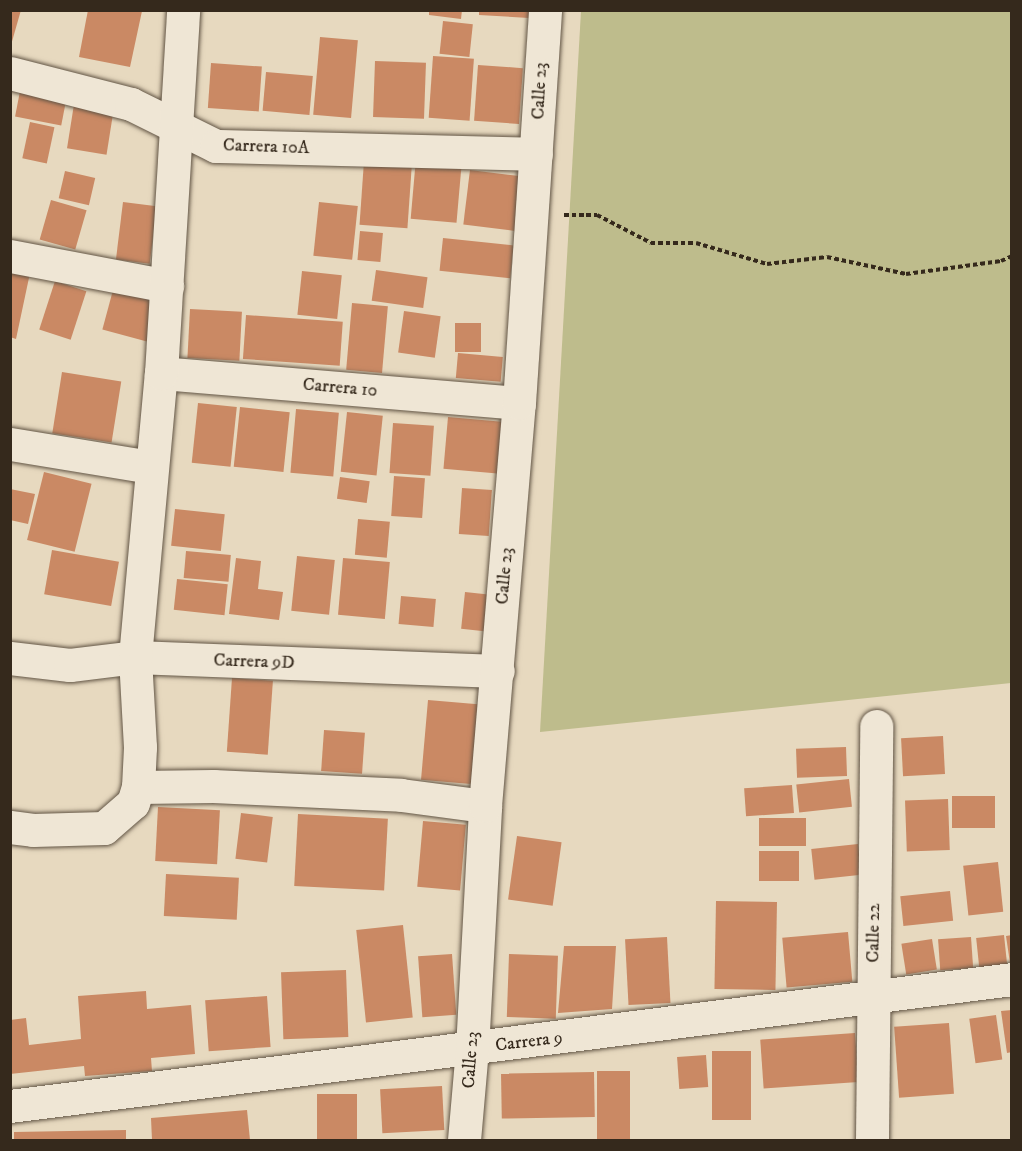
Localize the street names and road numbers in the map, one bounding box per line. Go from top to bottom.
street label: Calle 23 [528,62,552,120]
street label: Carrera 10A [222,135,310,159]
street label: Carrera 10 [302,374,378,402]
street label: Calle 23 [492,547,518,605]
street label: Carrera 9D [213,650,295,674]
street label: Calle 22 [863,903,885,963]
street label: Carrera 9 [494,1027,564,1057]
street label: Calle 23 [458,1031,484,1089]

